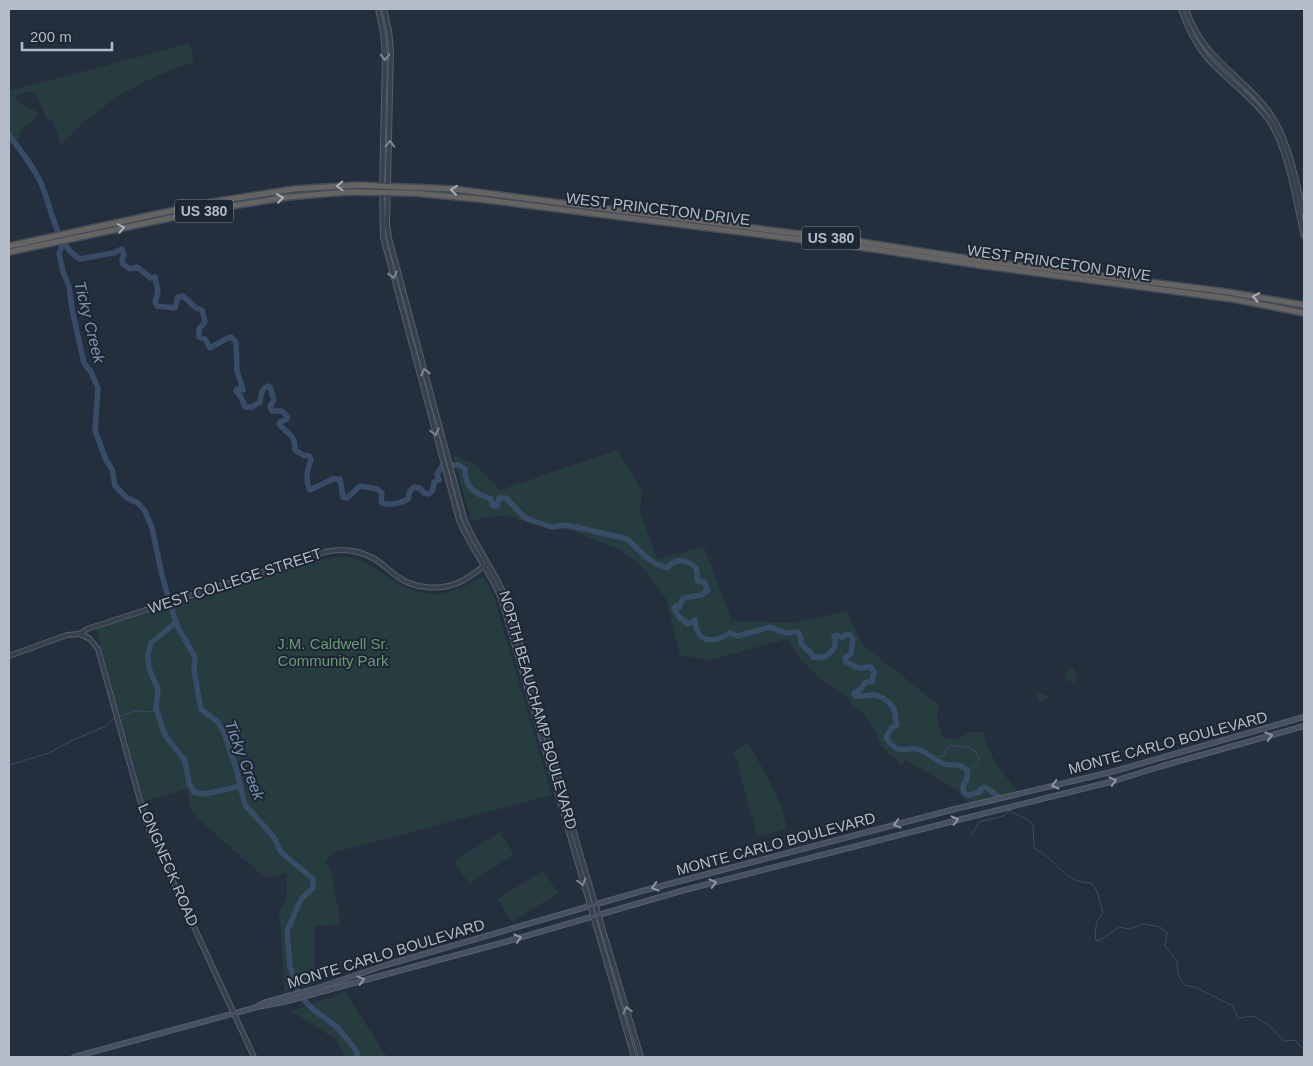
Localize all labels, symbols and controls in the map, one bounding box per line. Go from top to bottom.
scale bar [22,20,112,52]
text: 200 m [30,28,72,45]
one-way arrow [380,54,390,61]
one-way arrow [385,140,395,148]
one-way arrow [336,181,344,191]
one-way arrow [449,184,457,195]
street label: WEST PRINCETON DRIVE [565,189,751,228]
one-way arrow [277,193,285,204]
road number: US 380 [175,200,233,222]
one-way arrow [116,223,125,233]
road number: US 380 [802,227,860,250]
street label: WEST PRINCETON DRIVE [966,241,1152,284]
one-way arrow [387,270,398,279]
water label: Ticky Creek [71,279,108,366]
one-way arrow [1252,292,1261,303]
one-way arrow [420,368,431,376]
one-way arrow [429,427,440,436]
street label: WEST COLLEGE STREET [146,544,324,617]
street label: NORTH BEAUCHAMP BOULEVARD [496,589,581,831]
park label: J.M. Caldwell Sr. Community Park [277,635,389,669]
street label: MONTE CARLO BOULEVARD [1066,708,1270,777]
water label: Ticky Creek [221,718,268,804]
one-way arrow [1264,732,1272,742]
one-way arrow [1108,777,1116,787]
one-way arrow [1050,779,1059,790]
street label: LONGNECK ROAD [135,801,202,929]
street label: MONTE CARLO BOULEVARD [674,809,878,878]
one-way arrow [950,816,958,826]
one-way arrow [894,819,902,829]
one-way arrow [577,877,587,885]
one-way arrow [708,878,717,889]
one-way arrow [652,882,660,892]
street label: MONTE CARLO BOULEVARD [285,915,487,992]
one-way arrow [514,934,522,944]
one-way arrow [357,976,365,986]
one-way arrow [622,1007,632,1015]

